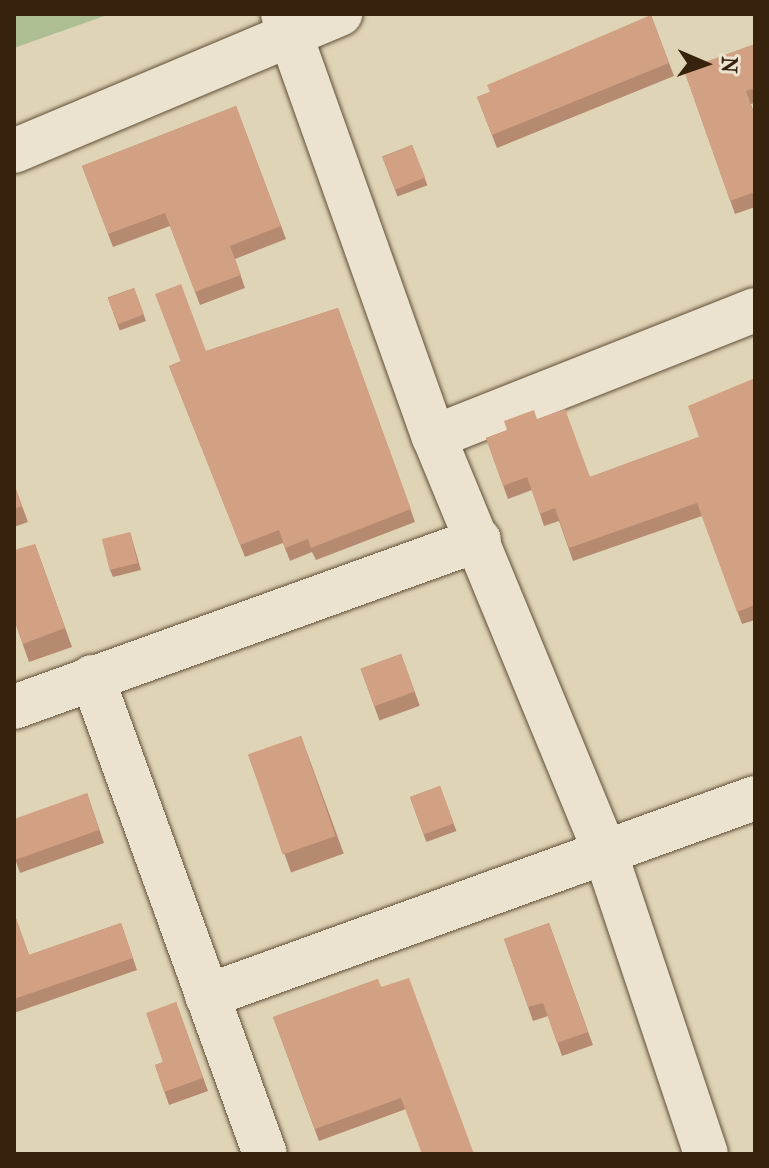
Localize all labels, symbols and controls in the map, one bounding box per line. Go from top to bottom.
north arrow [665,24,745,104]
text: N [716,56,742,74]

